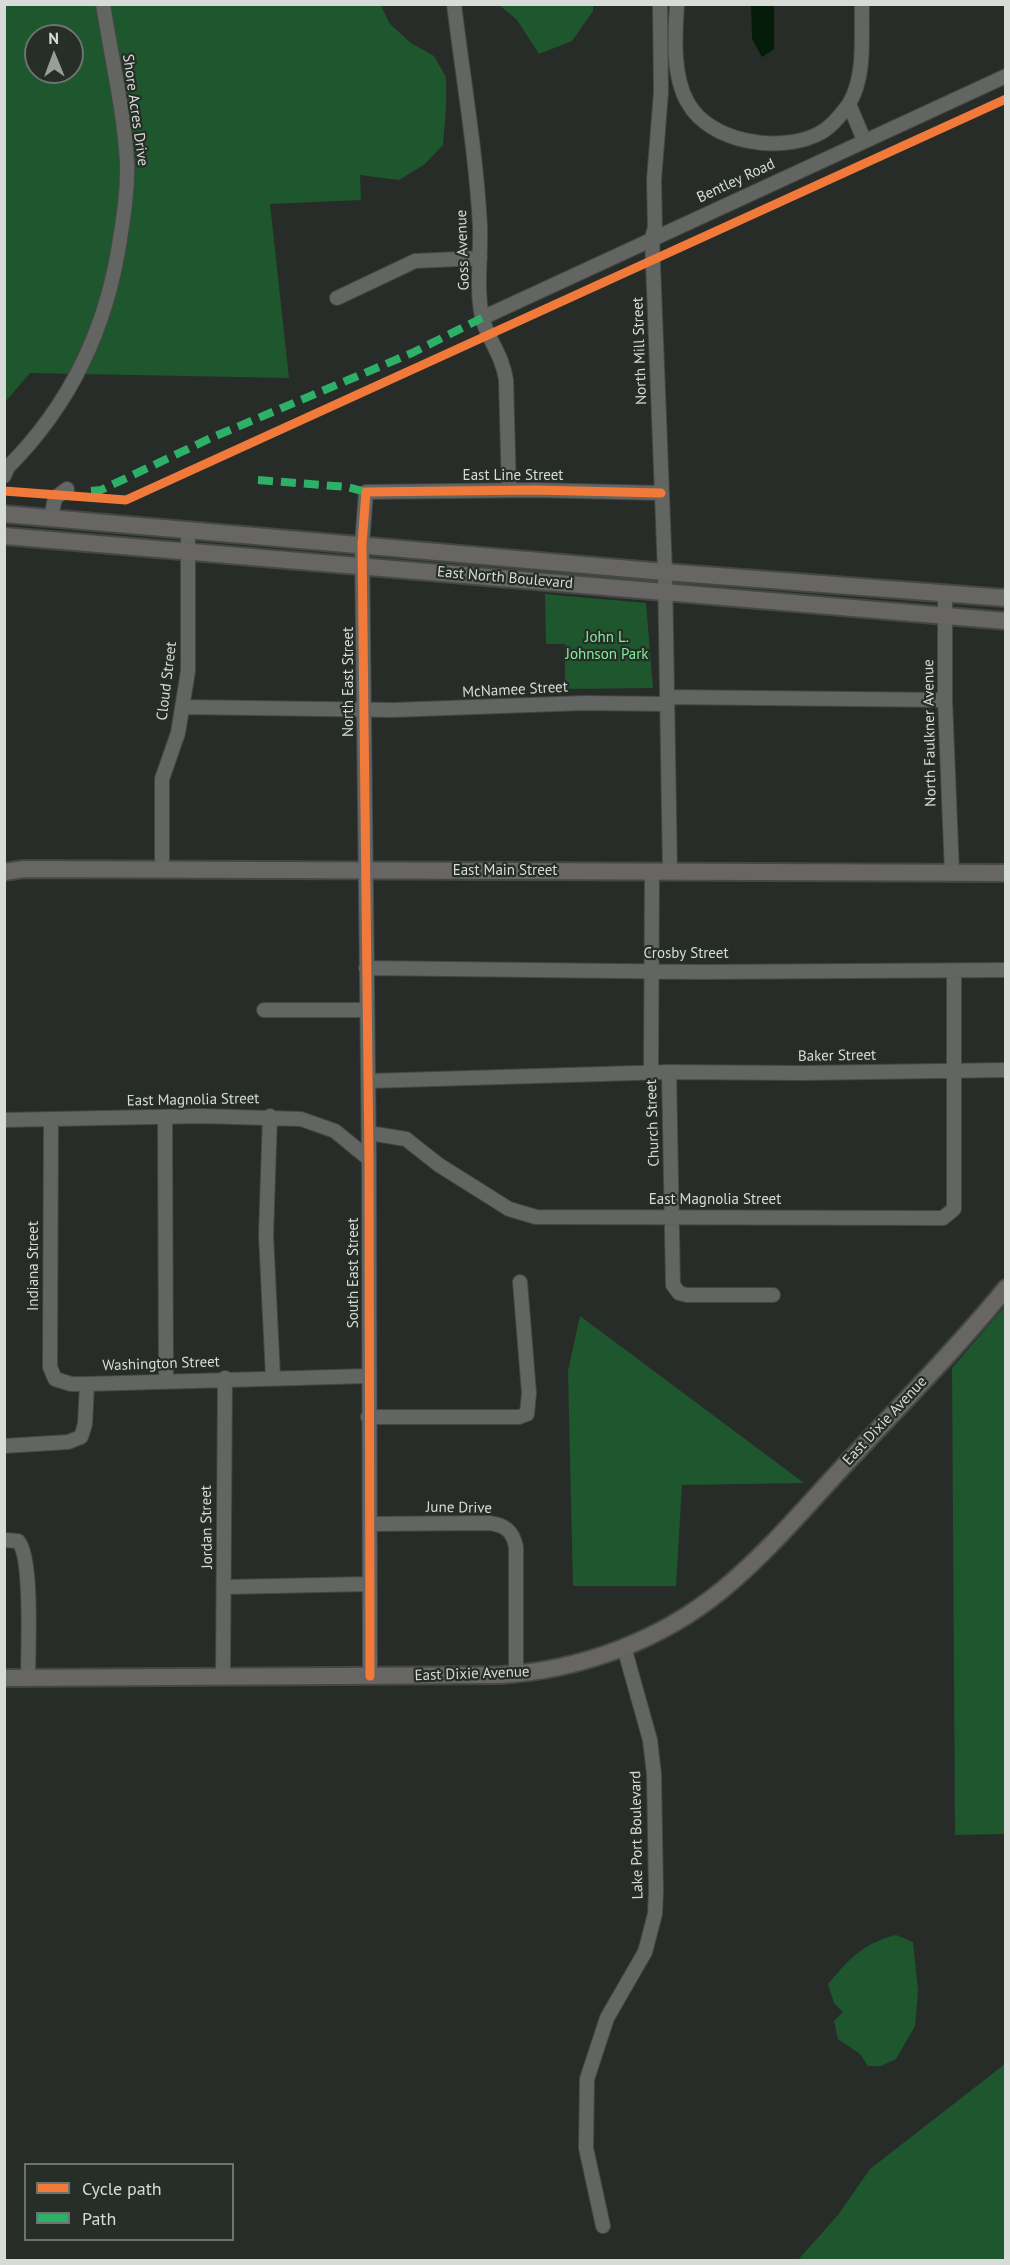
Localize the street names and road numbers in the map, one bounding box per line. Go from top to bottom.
street label: Shore Acres Drive [118,53,152,167]
street label: Bentley Road [694,155,778,207]
street label: Goss Avenue [453,209,473,291]
street label: North Mill Street [629,297,651,405]
street label: East Line Street [463,467,563,485]
street label: East North Boulevard [436,563,574,593]
street label: North East Street [340,627,358,737]
street label: Cloud Street [153,640,181,722]
street label: North Faulkner Avenue [920,659,940,807]
street label: McNamee Street [462,678,568,702]
street label: East Main Street [453,862,557,880]
street label: Crosby Street [644,945,728,963]
street label: Baker Street [798,1046,876,1066]
street label: Church Street [642,1079,664,1167]
street label: East Magnolia Street [127,1090,259,1110]
street label: East Magnolia Street [649,1191,781,1209]
street label: South East Street [345,1218,363,1328]
street label: Indiana Street [25,1221,43,1311]
street label: Washington Street [102,1353,220,1375]
street label: East Dixie Avenue [839,1373,931,1469]
street label: Jordan Street [197,1485,217,1569]
street label: June Drive [426,1498,492,1518]
street label: East Dixie Avenue [414,1663,530,1685]
street label: Lake Port Boulevard [627,1771,647,1899]

